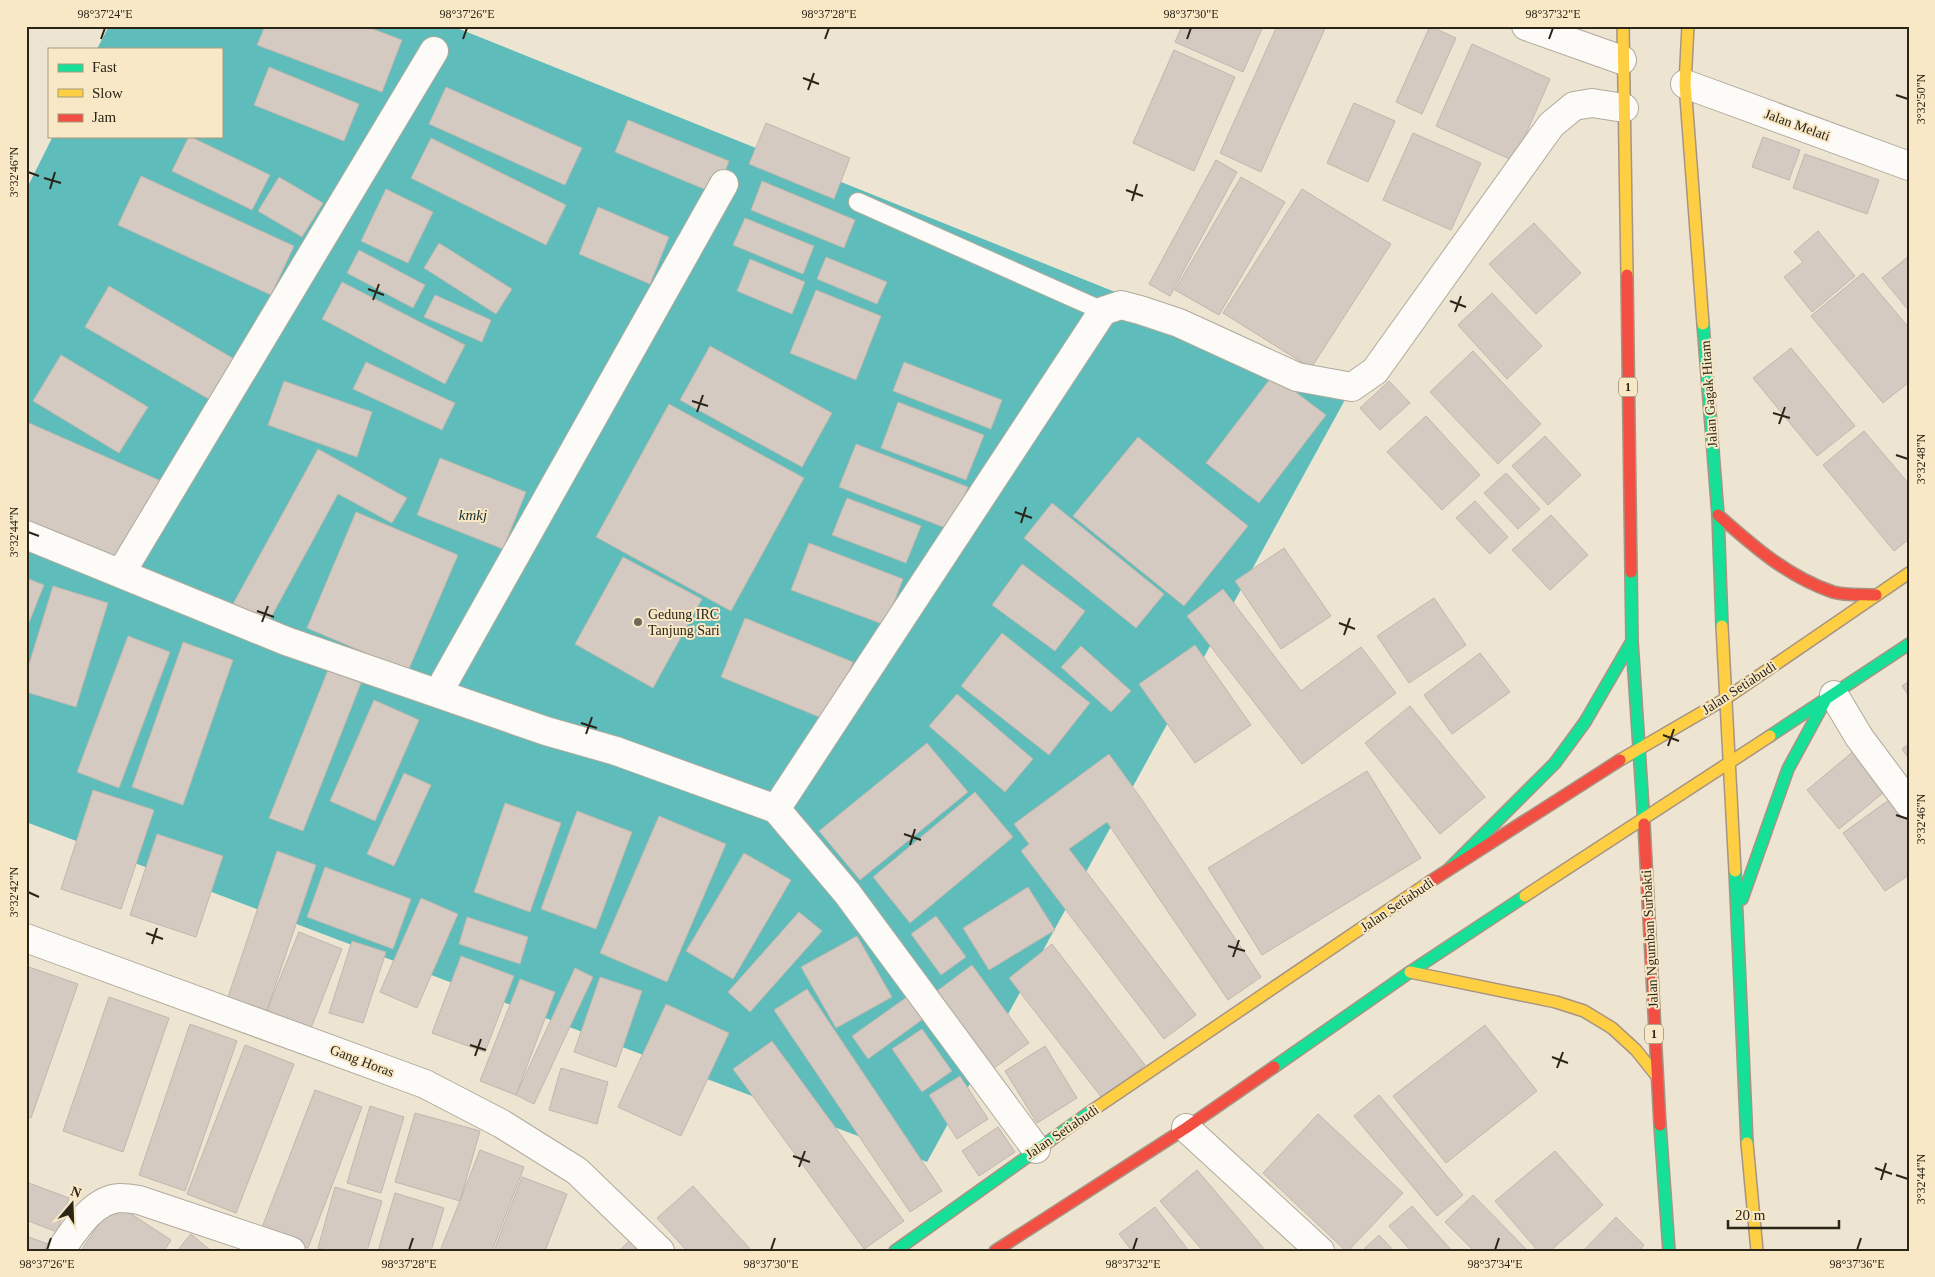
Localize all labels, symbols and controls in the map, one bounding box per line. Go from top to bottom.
text: 98°37'24"E [77,7,133,21]
text: 98°37'26"E [439,7,495,21]
text: 98°37'28"E [801,7,857,21]
text: 98°37'30"E [1163,7,1219,21]
text: 98°37'32"E [1525,7,1581,21]
legend [48,48,222,138]
text: Fast [92,59,118,75]
text: 3°32'50"N [1914,73,1928,124]
text: Slow [92,85,123,101]
street label: Jalan Melati [1762,106,1832,144]
text: Jam [92,109,116,125]
text: 3°32'46"N [7,146,21,197]
street label: Jalan Gagak Hitam [1698,340,1720,448]
road number: 1 [1619,378,1637,397]
text: 3°32'48"N [1914,433,1928,484]
text: 3°32'44"N [7,506,21,557]
water label: kmkj [459,507,487,523]
place label: Gedung IRC Tanjung Sari [648,607,720,638]
marker: Gedung IRC Tanjung Sari [632,616,644,628]
street label: Jalan Setiabudi [1699,658,1779,717]
text: 3°32'46"N [1914,793,1928,844]
text: 3°32'42"N [7,866,21,917]
street label: Jalan Ngumban Surbakti [1639,869,1661,1009]
street label: Jalan Setiabudi [1358,875,1437,935]
road number: 1 [1645,1024,1663,1044]
street label: Gang Horas [328,1042,396,1080]
street label: Jalan Setiabudi [1023,1102,1102,1162]
text: 3°32'44"N [1914,1153,1928,1204]
north arrow [48,1180,98,1230]
text: N [69,1183,83,1201]
scale bar [1728,1197,1839,1229]
text: 20 m [1735,1207,1766,1223]
text: 98°37'26"E [19,1257,75,1271]
text: 98°37'28"E [381,1257,437,1271]
text: 98°37'30"E [743,1257,799,1271]
text: 98°37'32"E [1105,1257,1161,1271]
text: 98°37'34"E [1467,1257,1523,1271]
text: 98°37'36"E [1829,1257,1885,1271]

